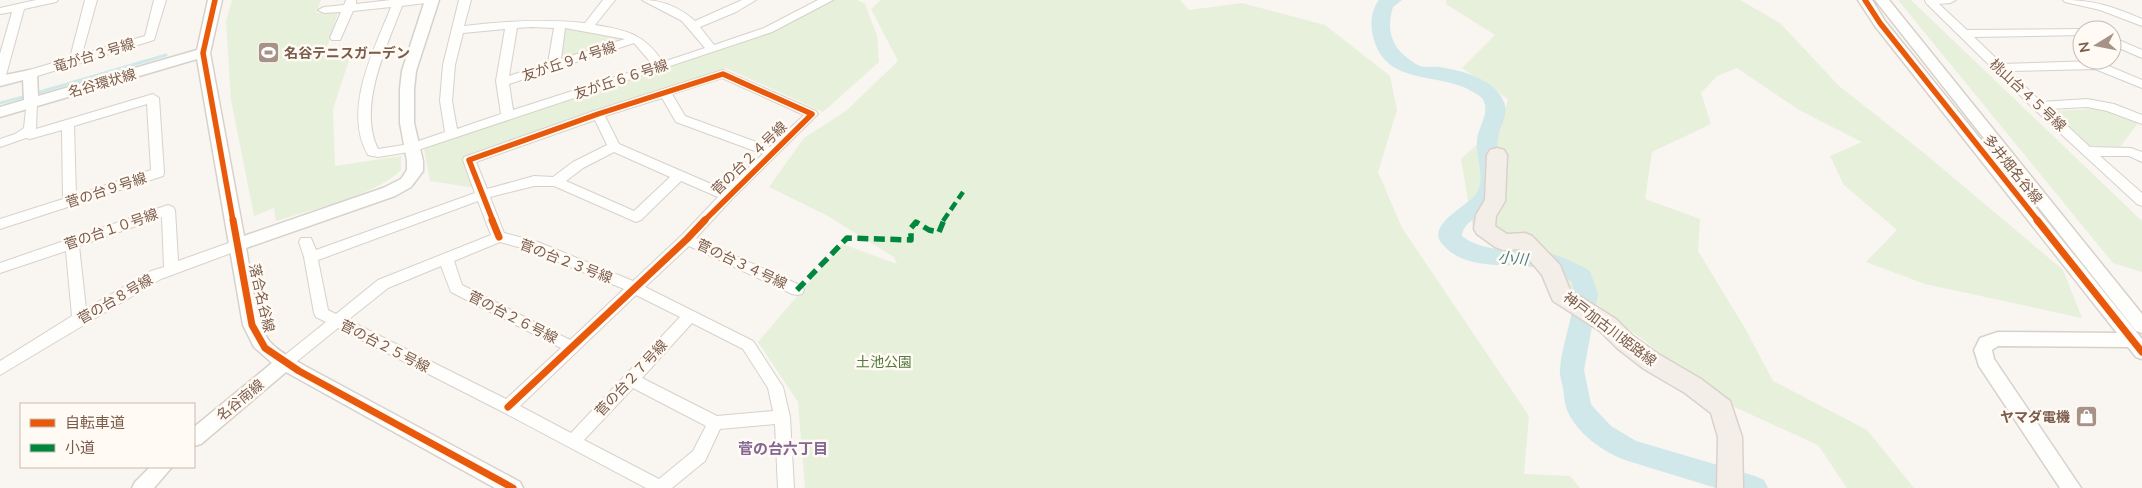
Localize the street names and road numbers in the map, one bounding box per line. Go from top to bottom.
street label: 竜が台３号線 [51,34,137,76]
street label: 友が丘９４号線 [520,37,618,85]
street label: 友が丘６６号線 [572,55,670,103]
street label: 桃山台４５号線 [1986,55,2070,135]
street label: 名谷環状線 [66,65,138,101]
street label: 菅の台２４号線 [708,117,790,199]
street label: 多井畑名谷線 [1980,131,2046,207]
street label: 菅の台９号線 [63,168,149,212]
street label: 菅の台１０号線 [62,205,160,253]
street label: 菅の台２３号線 [517,235,615,287]
street label: 菅の台３４号線 [694,235,790,293]
street label: 落合名谷線 [245,262,279,334]
street label: 菅の台８号線 [74,270,156,328]
street label: 菅の台２６号線 [465,287,561,347]
street label: 神戸加古川姫路線 [1560,288,1660,370]
street label: 菅の台２５号線 [337,316,433,376]
street label: 菅の台２７号線 [591,336,671,420]
street label: 名谷南線 [213,375,267,425]

